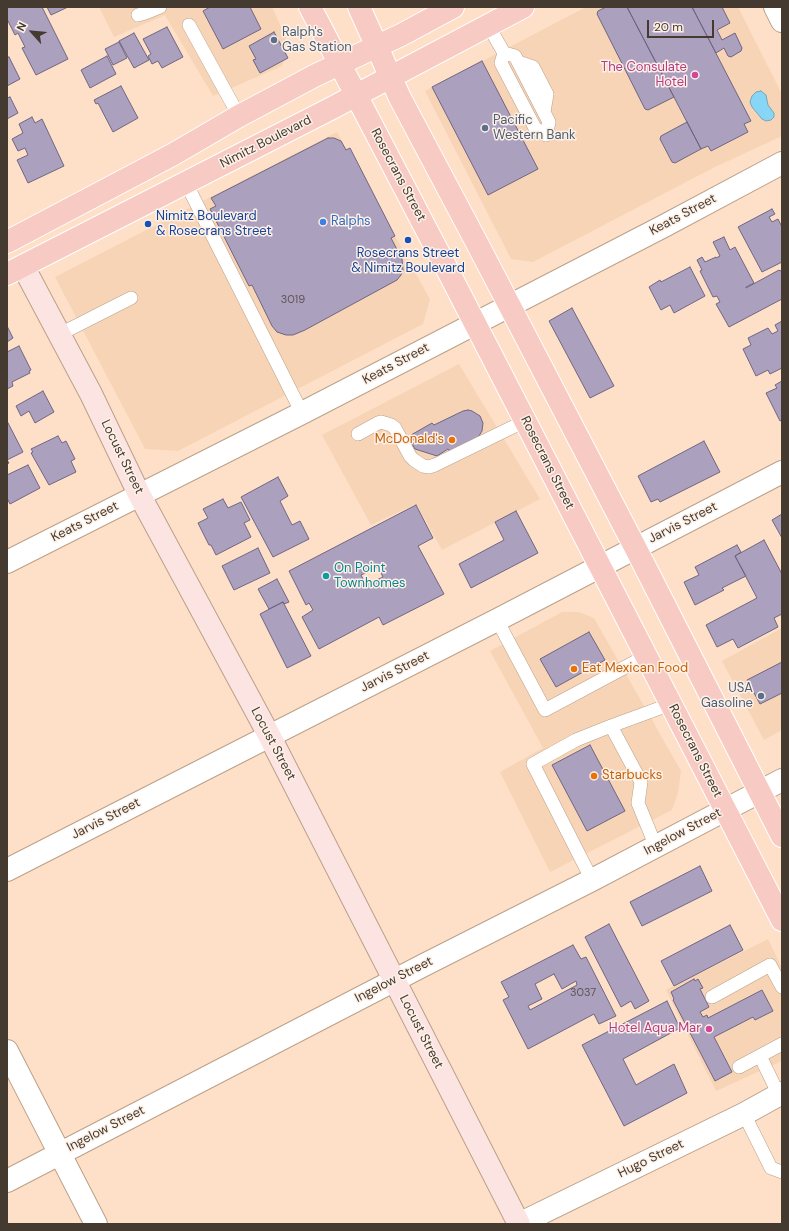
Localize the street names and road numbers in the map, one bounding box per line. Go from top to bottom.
street label: Nimitz Boulevard [218,112,314,172]
street label: Rosecrans Street [367,126,429,224]
street label: Keats Street [647,191,719,239]
street label: Keats Street [360,340,432,388]
street label: Rosecrans Street [517,414,577,512]
street label: Locust Street [97,417,147,497]
street label: Keats Street [49,498,121,546]
street label: Jarvis Street [646,499,720,547]
street label: Jarvis Street [358,648,432,696]
street label: Rosecrans Street [665,702,725,800]
street label: Locust Street [247,705,299,783]
street label: Jarvis Street [69,795,143,843]
street label: Ingelow Street [642,805,724,859]
street label: Ingelow Street [352,954,436,1006]
street label: Locust Street [396,992,446,1072]
street label: Ingelow Street [64,1103,148,1155]
street label: Hugo Street [616,1136,686,1182]

